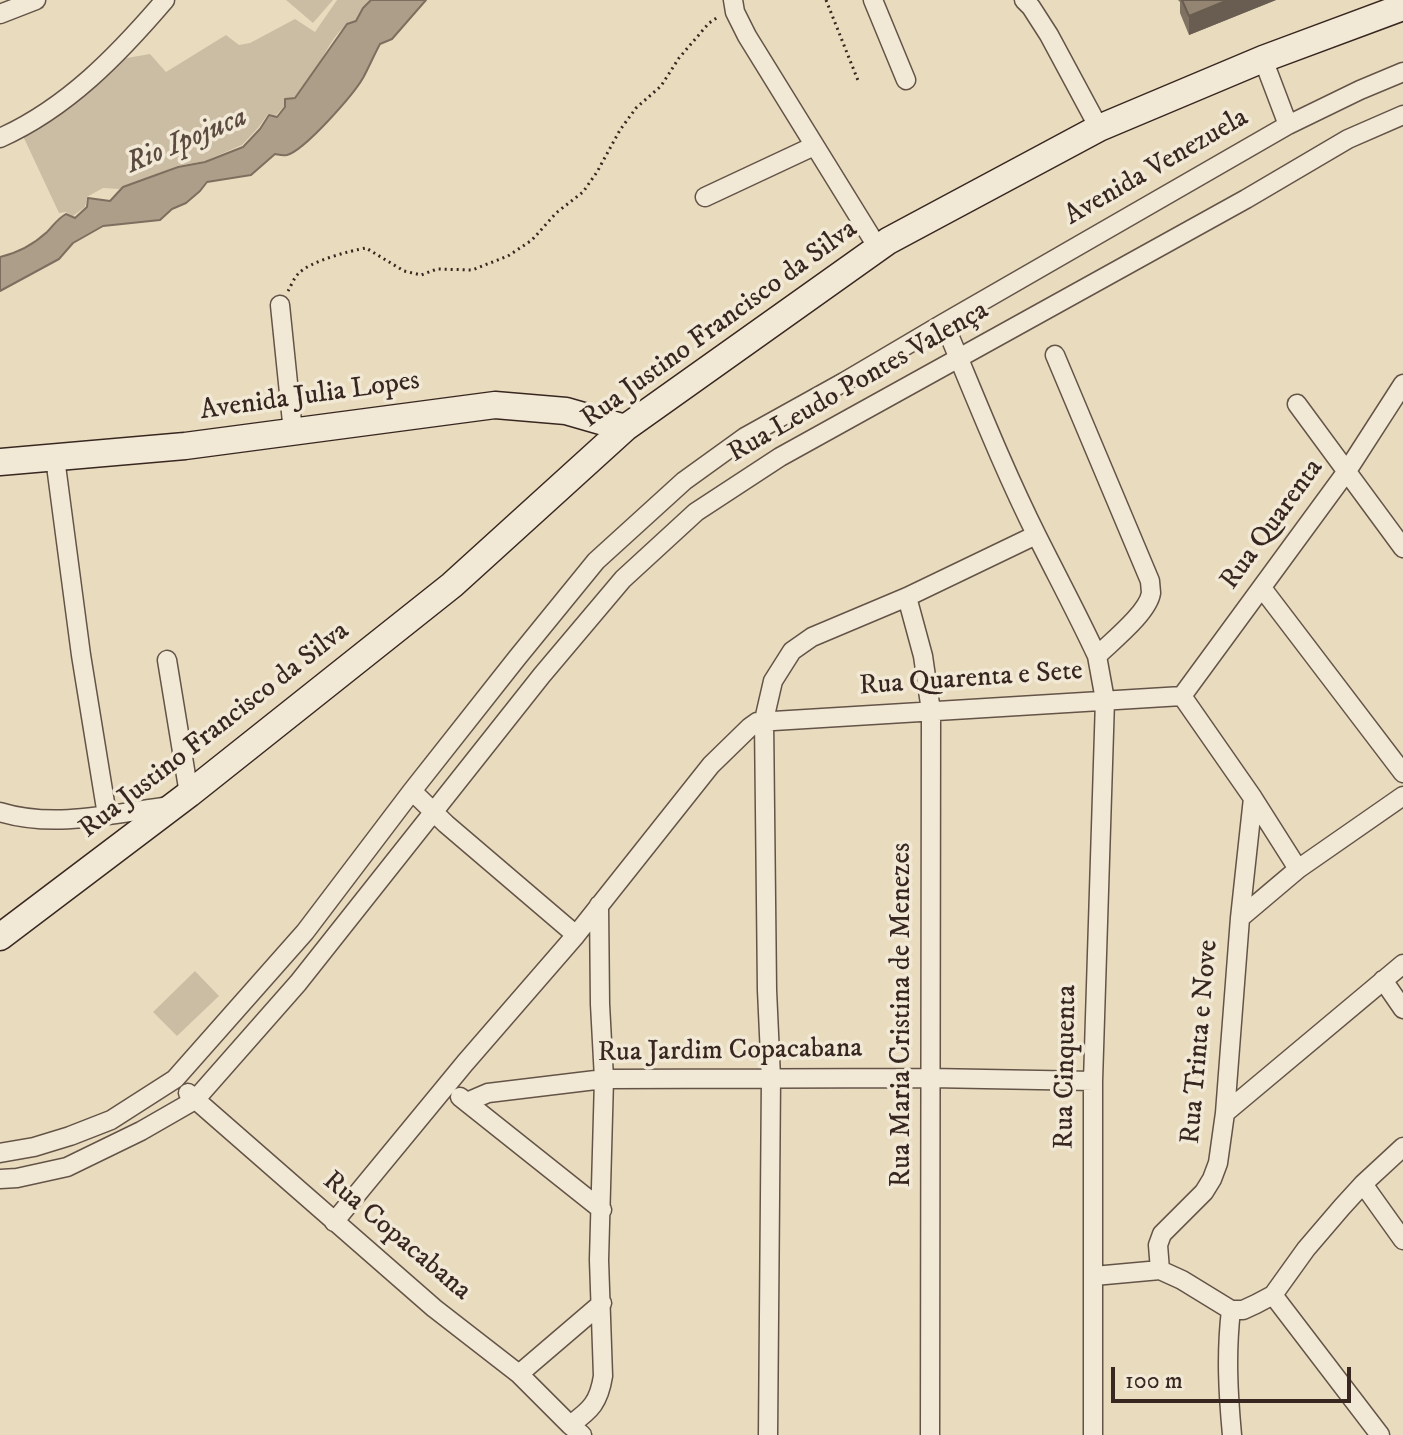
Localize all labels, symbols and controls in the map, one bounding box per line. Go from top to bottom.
water label: Rio Ipojuca [121,100,253,184]
street label: Avenida Venezuela [1059,102,1255,234]
street label: Rua Justino Francisco da Silva [575,214,865,436]
street label: Rua Leudo Pontes Valença [723,295,995,471]
street label: Avenida Julia Lopes [198,365,422,429]
street label: Rua Quarenta [1214,453,1332,597]
street label: Rua Justino Francisco da Silva [73,615,357,847]
street label: Rua Quarenta e Sete [858,655,1084,705]
street label: Rua Maria Cristina de Menezes [886,843,920,1187]
street label: Rua Trinta e Nove [1175,939,1227,1145]
street label: Rua Cinquenta [1049,984,1085,1150]
street label: Rua Jardim Copacabana [597,1033,863,1071]
street label: Rua Copacabana [315,1165,477,1309]
scale bar [1115,1351,1355,1401]
text: 100 m [1125,1366,1183,1396]

